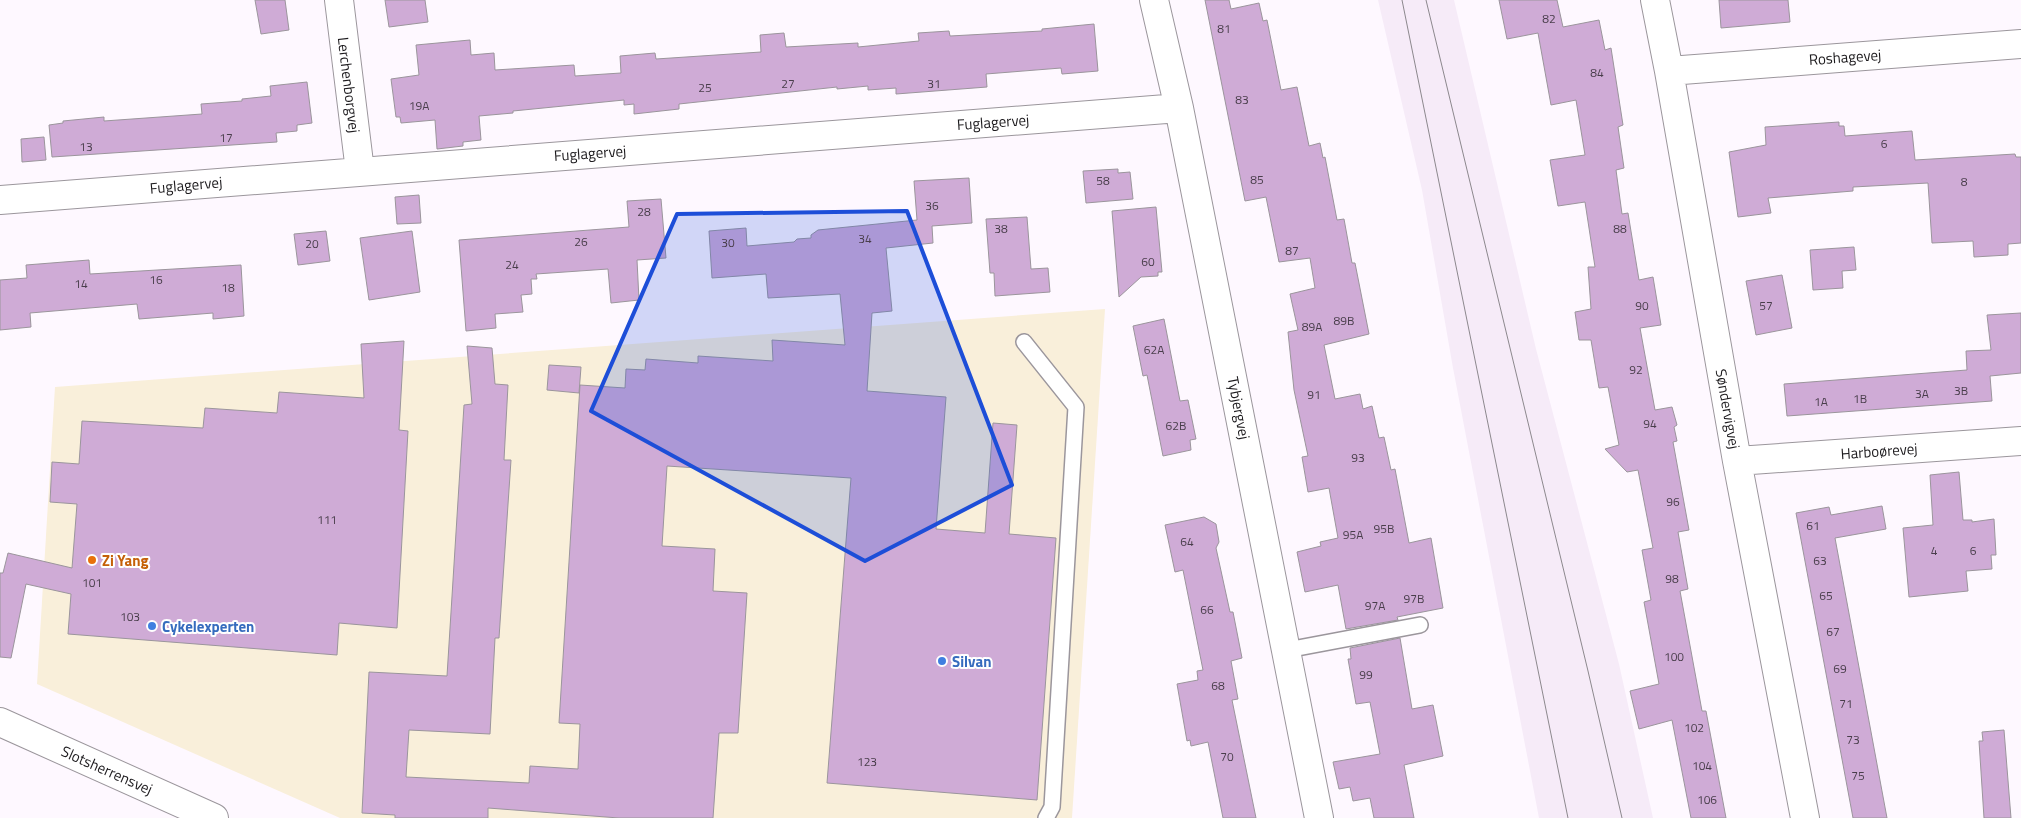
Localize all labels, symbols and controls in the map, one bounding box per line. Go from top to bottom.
house number: 82 [1542,9,1556,28]
house number: 81 [1217,19,1231,38]
street label: Lerchenborgvej [332,36,366,134]
street label: Roshagevej [1808,43,1882,71]
house number: 84 [1590,63,1604,82]
house number: 27 [781,74,795,93]
house number: 31 [927,74,941,93]
house number: 25 [698,78,712,97]
house number: 83 [1235,90,1249,109]
house number: 19A [409,96,429,115]
street label: Fuglagervej [956,108,1030,136]
house number: 17 [219,128,233,147]
house number: 6 [1881,134,1888,153]
house number: 13 [79,137,93,156]
street label: Fuglagervej [553,139,627,167]
street label: Fuglagervej [149,170,223,200]
house number: 85 [1250,170,1264,189]
house number: 58 [1096,171,1110,190]
house number: 8 [1961,172,1968,191]
house number: 36 [925,196,939,215]
house number: 28 [637,202,651,221]
house number: 38 [994,219,1008,238]
house number: 88 [1613,219,1627,238]
house number: 34 [858,229,872,248]
house number: 26 [574,232,588,251]
house number: 30 [721,233,735,252]
house number: 20 [305,234,319,253]
house number: 87 [1285,241,1299,260]
house number: 60 [1141,252,1155,271]
house number: 24 [505,255,519,274]
house number: 16 [149,270,163,289]
house number: 14 [74,274,88,293]
house number: 18 [221,278,235,297]
house number: 90 [1635,296,1649,315]
house number: 57 [1759,296,1773,315]
house number: 89B [1334,311,1354,330]
house number: 89A [1302,317,1322,336]
house number: 62A [1144,340,1164,359]
house number: 92 [1629,360,1643,379]
street label: Søndervigvej [1710,367,1746,451]
street label: Tybjergvej [1222,375,1256,441]
house number: 3B [1954,381,1968,400]
house number: 3A [1915,384,1929,403]
house number: 91 [1307,385,1321,404]
house number: 1B [1853,389,1867,408]
house number: 1A [1814,392,1828,411]
house number: 94 [1643,414,1657,433]
house number: 62B [1166,416,1186,435]
street label: Harboørevej [1840,437,1918,465]
house number: 93 [1351,448,1365,467]
house number: 96 [1666,492,1680,511]
house number: 111 [317,510,337,529]
house number: 61 [1806,516,1820,535]
house number: 95B [1374,519,1394,538]
house number: 95A [1343,525,1363,544]
house number: 64 [1180,532,1194,551]
house number: 4 [1931,541,1938,560]
house number: 6 [1970,541,1977,560]
place label: Zi Yang [102,549,149,572]
house number: 63 [1813,551,1827,570]
marker: Zi Yang [86,554,98,566]
house number: 98 [1665,569,1679,588]
house number: 101 [82,573,102,592]
house number: 65 [1819,586,1833,605]
house number: 97B [1404,589,1424,608]
house number: 97A [1365,596,1385,615]
house number: 66 [1200,600,1214,619]
house number: 103 [120,607,140,626]
place label: Cykelexperten [162,615,254,638]
marker: Cykelexperten [146,620,158,632]
house number: 67 [1826,622,1840,641]
house number: 100 [1664,647,1684,666]
place label: Silvan [952,650,991,673]
marker: Silvan [936,655,948,667]
house number: 69 [1833,659,1847,678]
house number: 99 [1359,665,1373,684]
house number: 68 [1211,676,1225,695]
house number: 71 [1839,694,1853,713]
house number: 102 [1684,718,1704,737]
house number: 73 [1846,730,1860,749]
street label: Slotsherrensvej [58,740,156,800]
house number: 70 [1220,747,1234,766]
house number: 123 [857,752,877,771]
house number: 104 [1692,756,1712,775]
house number: 75 [1851,766,1865,785]
house number: 106 [1697,790,1717,809]

